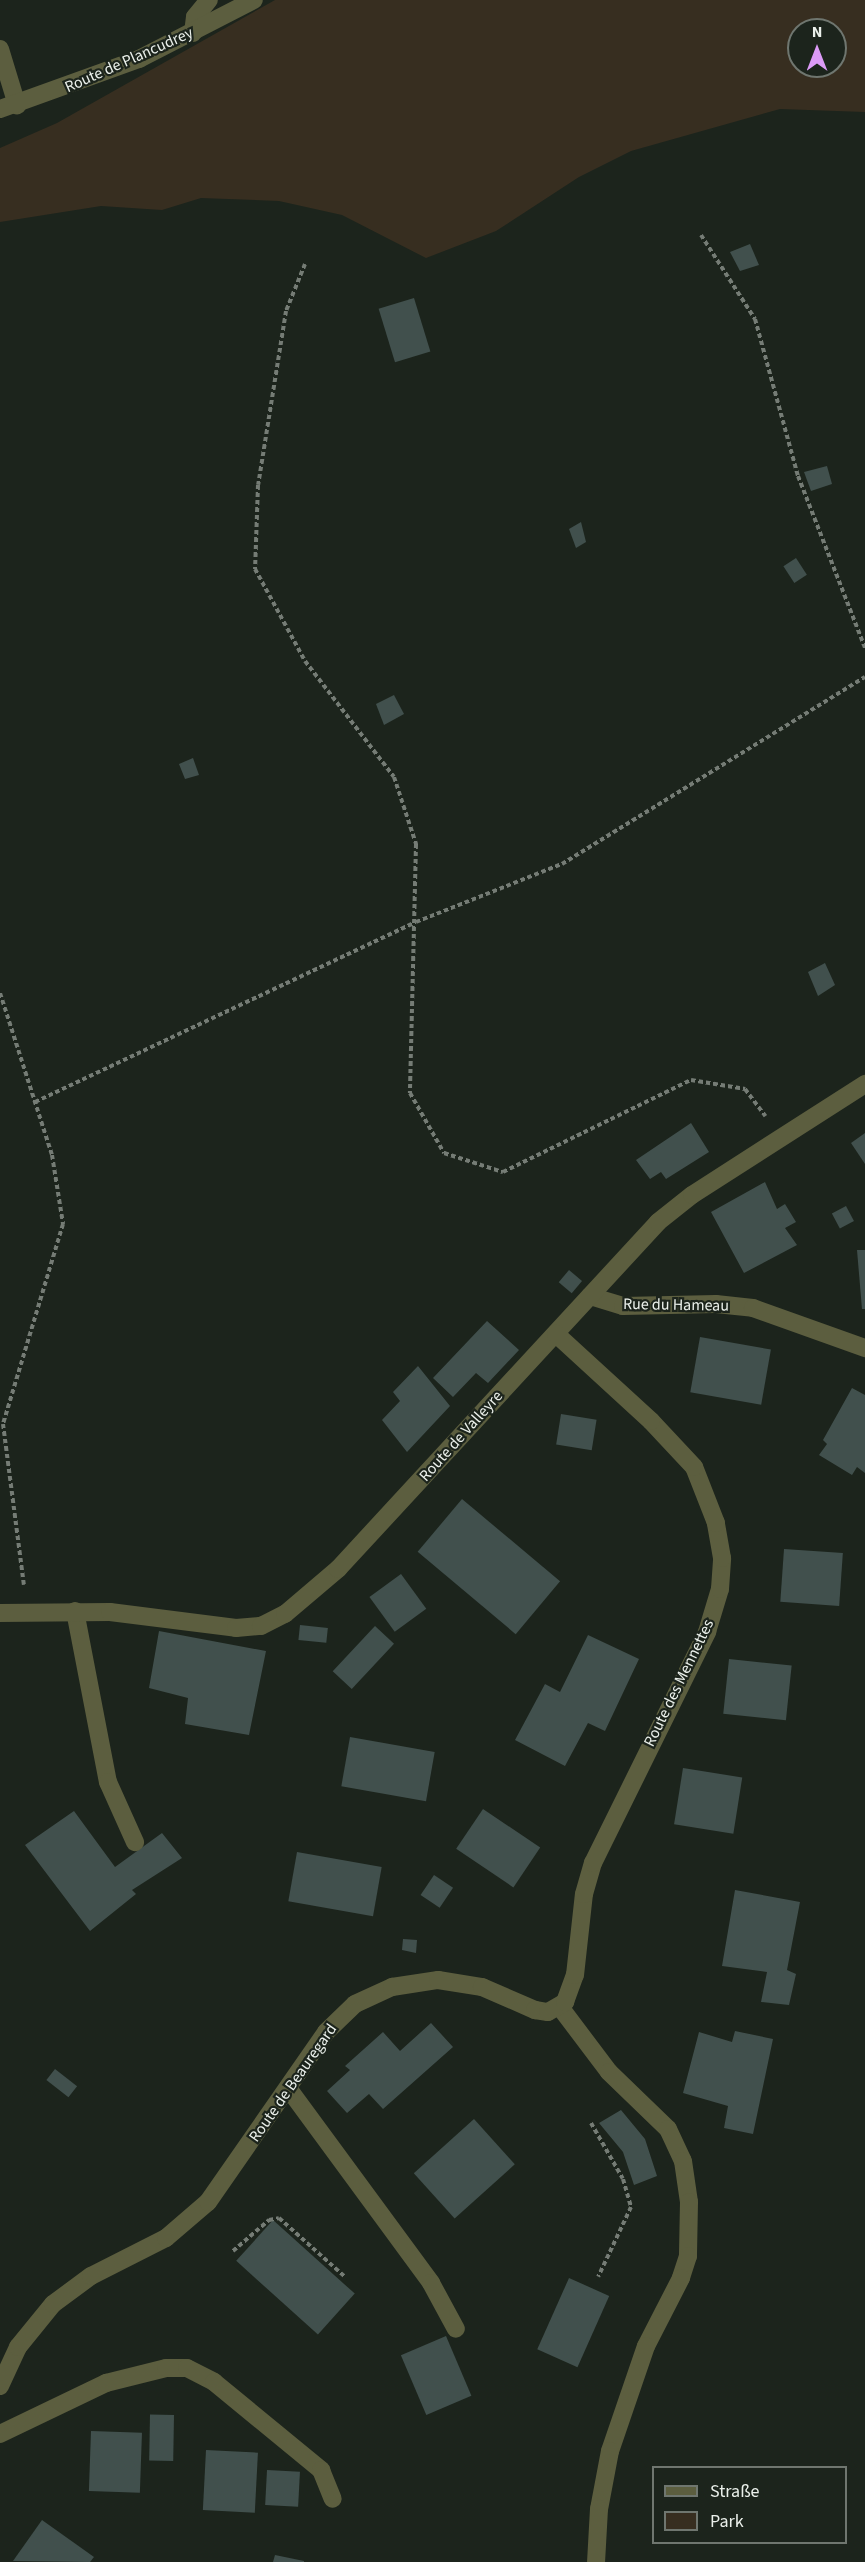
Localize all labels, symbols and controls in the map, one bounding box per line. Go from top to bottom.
north arrow [787,18,847,78]
text: N [812,21,822,43]
street label: Route de Plancudrey [62,23,196,97]
street label: Rue du Hameau [623,1294,729,1316]
street label: Route de Valleyre [415,1387,507,1485]
street label: Route des Mennettes [640,1616,718,1750]
street label: Route de Beauregard [245,2020,341,2146]
legend [652,2466,847,2544]
text: Straße [710,2479,759,2504]
text: Park [710,2509,744,2534]

